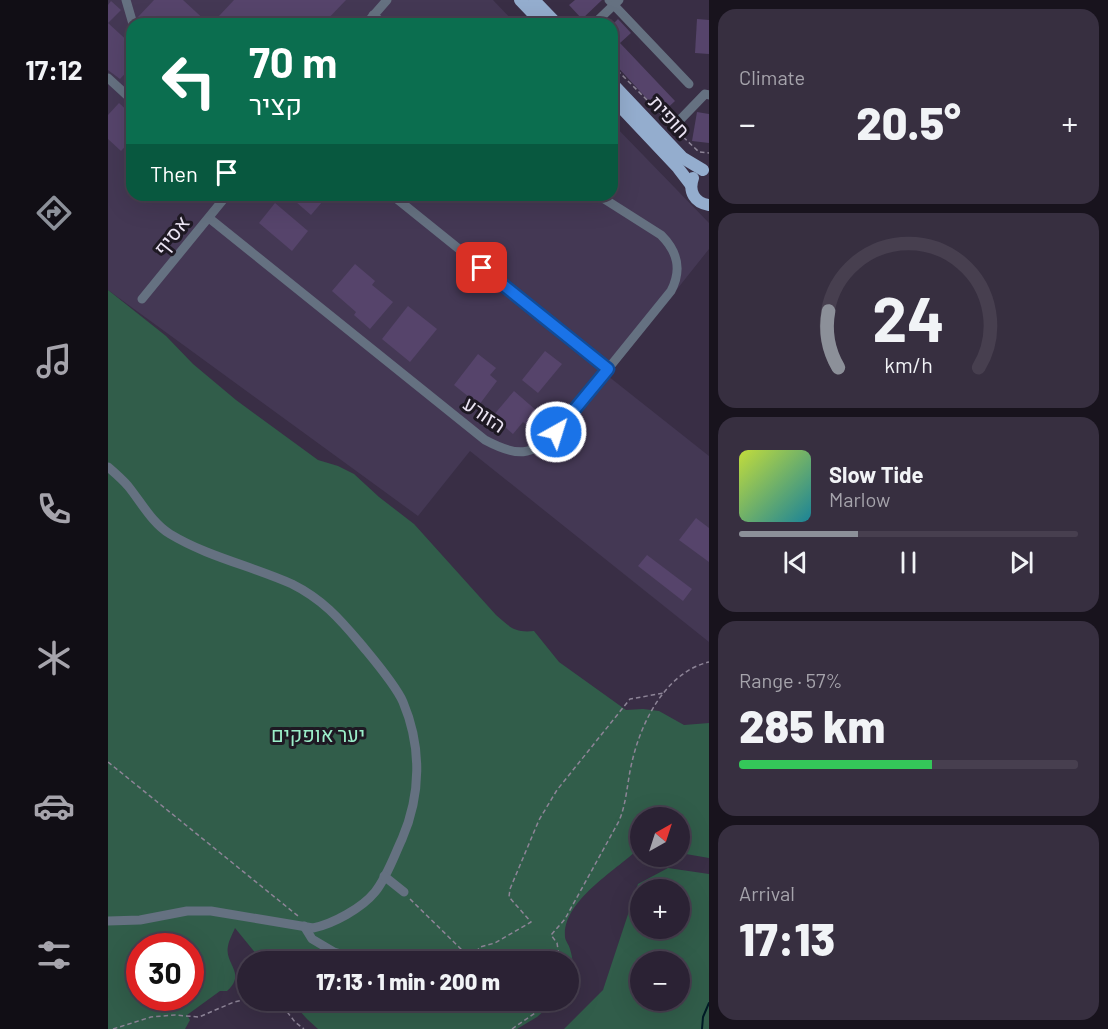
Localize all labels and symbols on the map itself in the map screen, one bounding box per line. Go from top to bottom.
street label: חופית [644,90,696,142]
street label: אסיף [148,211,194,259]
pin [456,242,507,293]
street label: הזורע [459,391,511,437]
position arrow [524,400,588,464]
park label: יער אופקים [271,722,365,746]
north arrow [630,807,690,867]
speed limit sign: 30 [126,933,204,1011]

